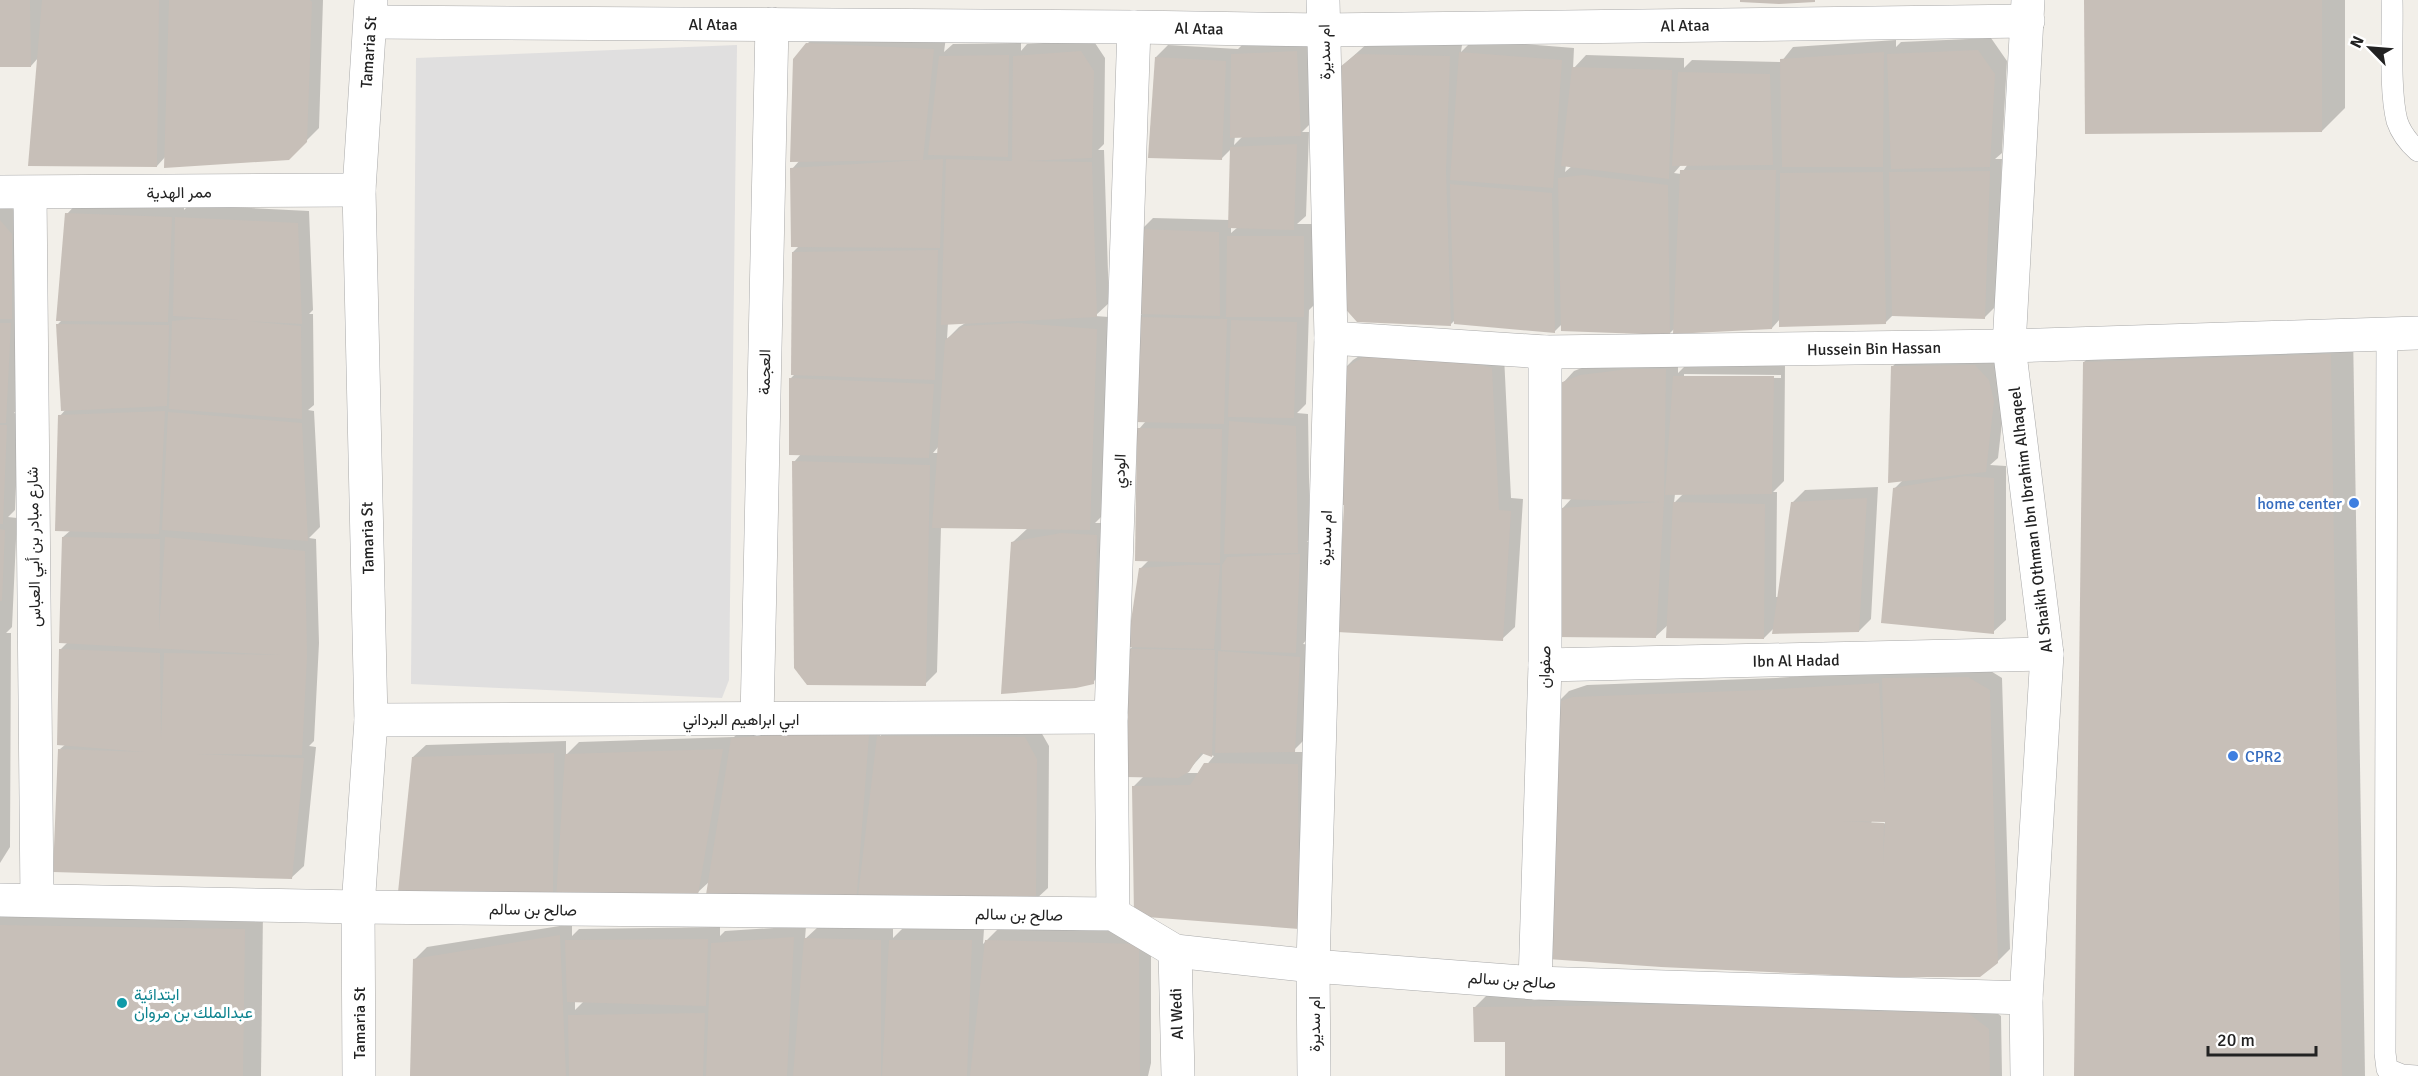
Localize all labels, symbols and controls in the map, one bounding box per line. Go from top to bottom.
street label: Tamaria St [357,15,382,89]
street label: Al Ataa [688,15,738,35]
street label: Al Ataa [1660,16,1710,36]
north arrow [2340,18,2400,78]
street label: Al Ataa [1174,19,1224,39]
street label: ام سديرة [1315,24,1335,80]
text: N [2346,33,2369,51]
street label: ممر الهدية [146,182,212,204]
street label: Hussein Bin Hassan [1807,338,1941,360]
street label: العجمة [755,349,775,395]
street label: Al Shaikh Othman Ibn Ibrahim Alhaqeel [2005,385,2057,654]
street label: الودي [1109,454,1134,489]
street label: شارع مبادر بن أبي العباس [23,467,48,627]
place label: home center [2257,494,2342,514]
marker: home center [2347,496,2361,510]
street label: Tamaria St [357,501,379,574]
street label: ام سديرة [1315,510,1337,566]
street label: صفوان [1535,645,1555,689]
street label: Ibn Al Hadad [1752,650,1840,672]
street label: ابي ابراهيم البرداني [683,710,799,733]
place label: CPR2 [2245,747,2282,767]
marker: CPR2 [2226,749,2240,763]
street label: صالح بن سالم [489,899,577,922]
street label: صالح بن سالم [975,904,1063,927]
street label: صالح بن سالم [1467,968,1557,995]
place label: ابتدائية عبدالملك بن مروان [134,985,253,1023]
street label: Tamaria St [350,986,370,1059]
street label: Al Wedi [1166,988,1188,1040]
marker: ابتدائية عبدالملك بن مروان [115,996,129,1010]
street label: ام سديرة [1305,996,1325,1052]
scale bar [2208,1019,2316,1057]
text: 20 m [2217,1029,2255,1051]

